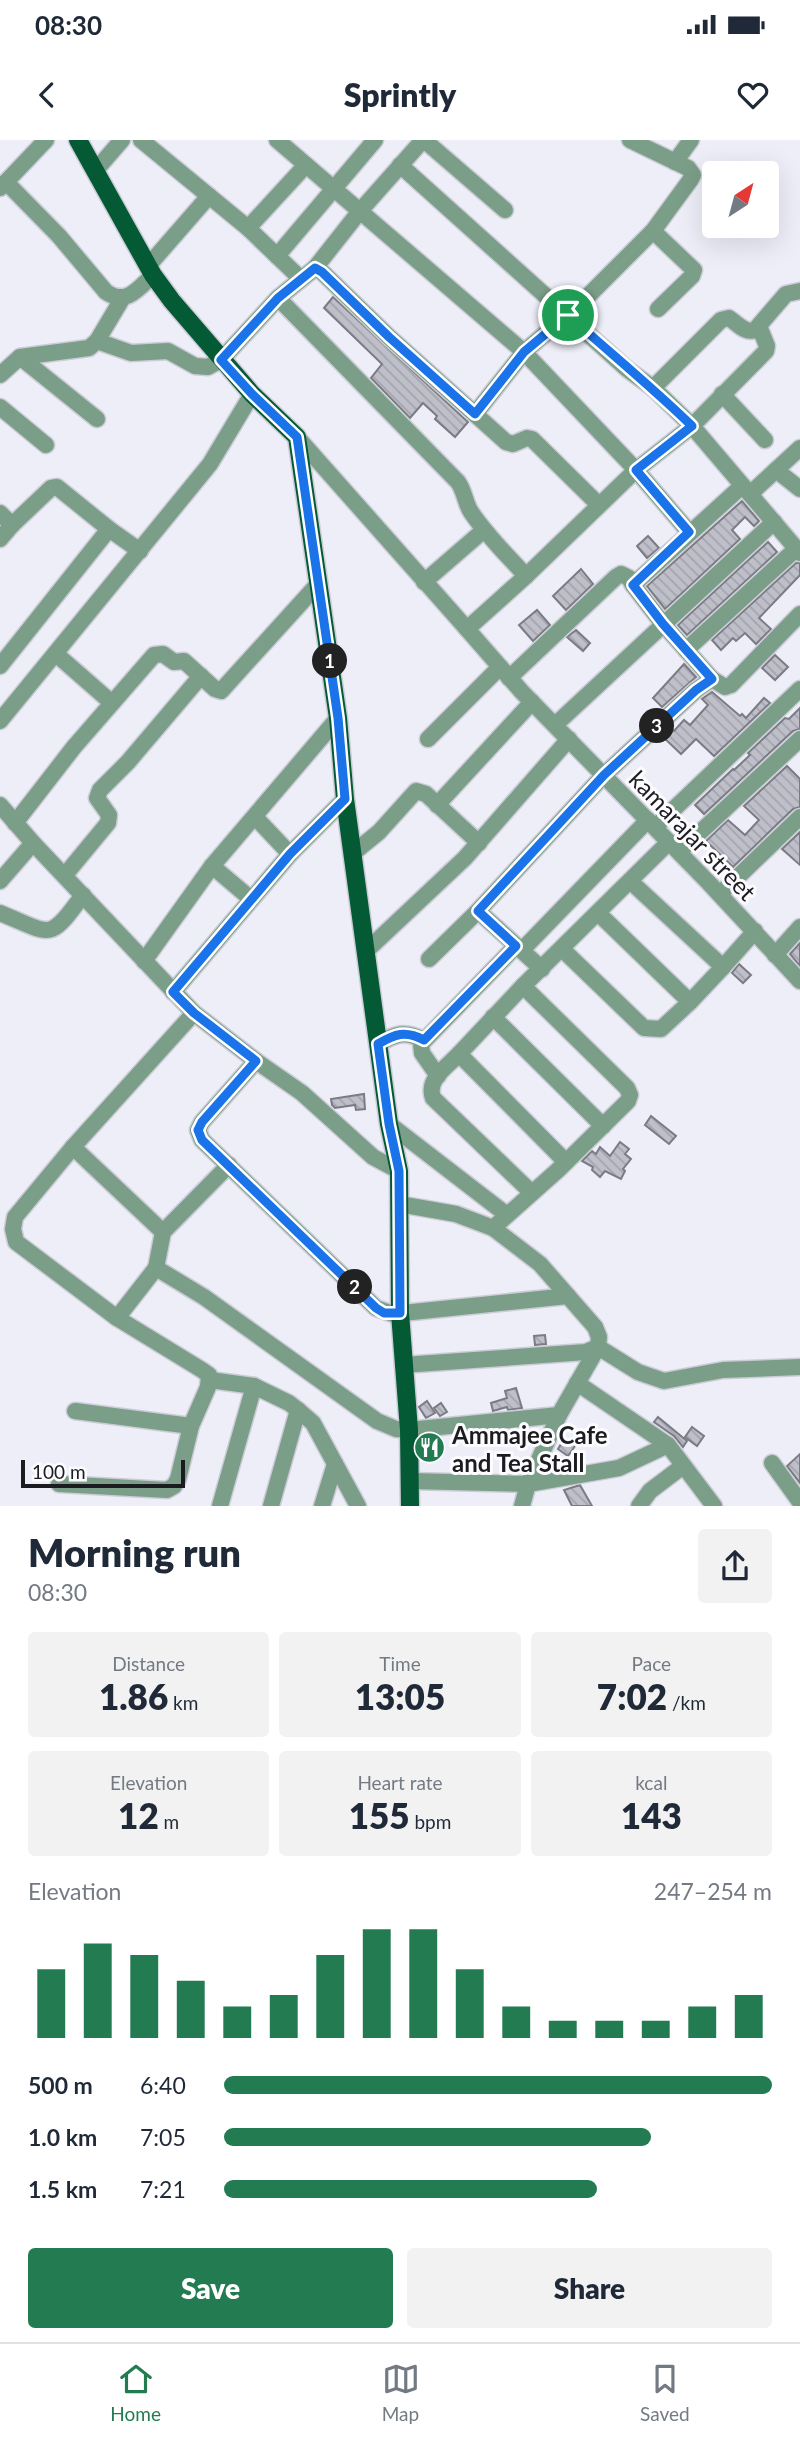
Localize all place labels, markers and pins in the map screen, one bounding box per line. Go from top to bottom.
pin [538,285,598,345]
pin: 1 [312,644,348,678]
pin: 3 [640,708,674,744]
pin: 2 [338,1270,372,1304]
place label: Ammajee Cafe and Tea Stall [451,1420,608,1477]
restaurant icon: Ammajee Cafe and Tea Stall [412,1431,446,1465]

